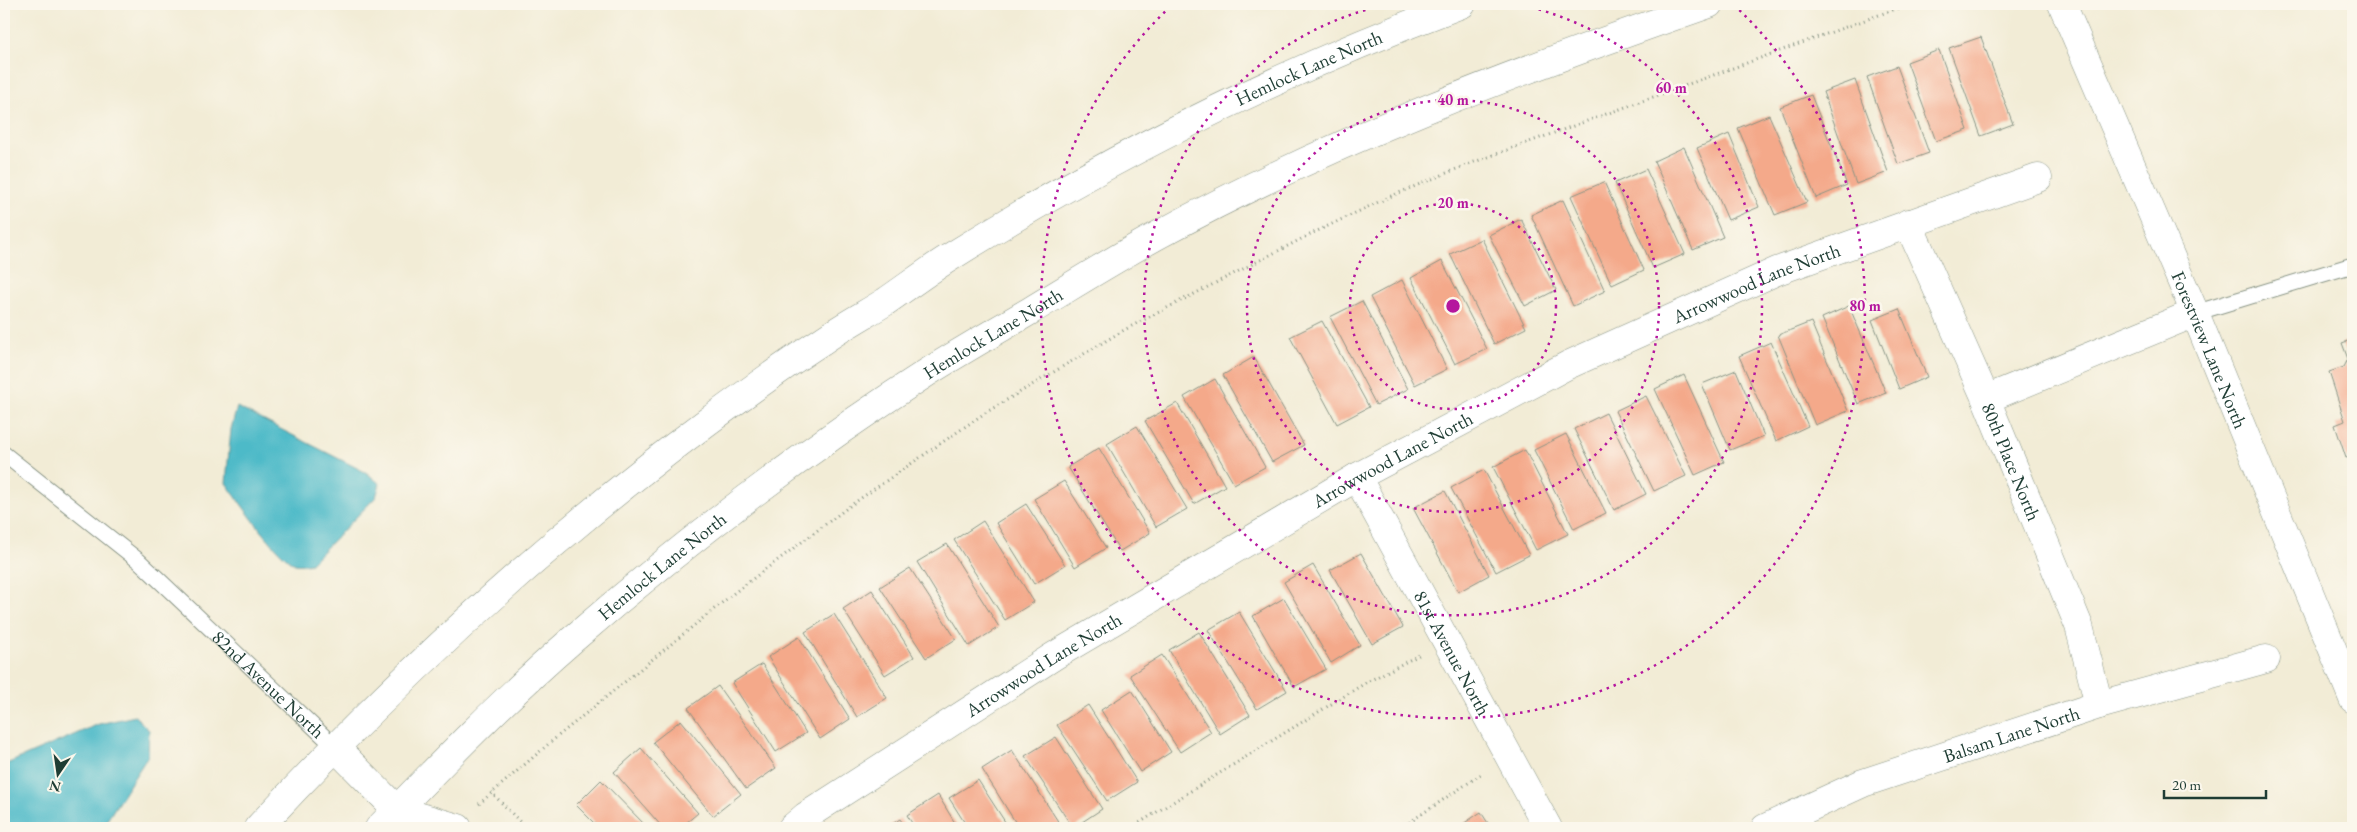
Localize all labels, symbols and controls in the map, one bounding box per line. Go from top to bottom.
street label: Hemlock Lane North [1231,24,1386,112]
text: 60 m [1655,78,1687,97]
text: 40 m [1437,90,1469,109]
text: 20 m [1437,193,1469,212]
street label: Arrowwood Lane North [1668,237,1844,330]
street label: Forestview Lane North [2165,267,2253,433]
street label: Hemlock Lane North [918,282,1068,385]
text: 80 m [1849,296,1881,315]
centre of rings [1444,297,1462,315]
street label: 80th Place North [1976,399,2047,525]
street label: Arrowwood Lane North [1307,406,1477,514]
street label: Hemlock Lane North [592,506,732,626]
street label: 81st Avenue North [1408,586,1496,720]
street label: Arrowwood Lane North [960,607,1126,723]
street label: 82nd Avenue North [206,625,330,744]
street label: Balsam Lane North [1940,700,2083,769]
north arrow [32,750,82,800]
scale bar [2164,767,2267,799]
text: 20 m [2172,775,2201,794]
text: N [47,776,63,797]

